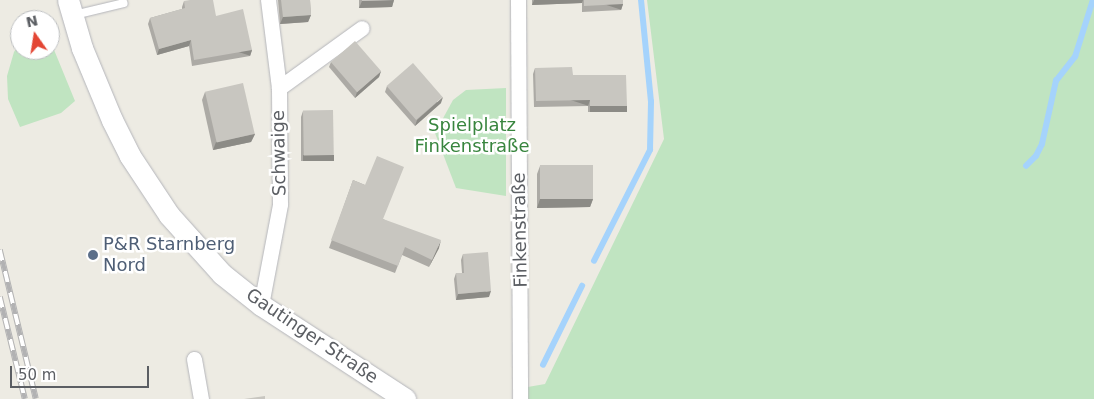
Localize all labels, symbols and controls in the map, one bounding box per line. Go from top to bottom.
north arrow [10,10,60,60]
text: N [24,12,39,30]
street label: Schwaige [267,110,291,196]
park label: Spielplatz Finkenstraße [415,115,529,158]
street label: Finkenstraße [508,172,532,288]
place label: P&R Starnberg Nord [103,234,235,276]
marker: P&R Starnberg Nord [87,249,99,261]
street label: Gautinger Straße [242,284,382,388]
scale bar [12,356,151,388]
text: 50 m [18,366,56,384]

